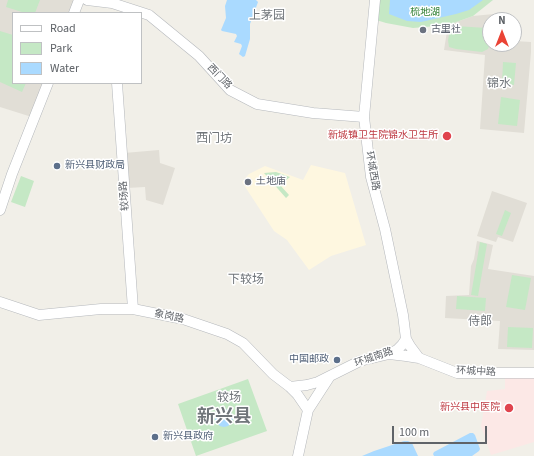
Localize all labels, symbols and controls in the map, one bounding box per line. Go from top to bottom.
park label: 梳地湖 [410,7,440,19]
district label: 上茅园 [249,9,285,23]
legend [12,12,142,84]
north arrow [482,12,522,52]
text: N [498,13,506,28]
text: Road [50,20,76,37]
place label: 古里社 [431,24,461,36]
marker: 古里社 [418,25,428,35]
text: Park [50,40,72,57]
text: Water [50,60,79,77]
street label: 西门路 [204,62,234,92]
district label: 锦水 [487,77,511,91]
place label: 新城镇卫生院锦水卫生所 [328,130,438,142]
marker: 新城镇卫生院锦水卫生所 [441,130,453,142]
district label: 西门坊 [196,132,232,146]
street label: 环城西路 [363,150,381,192]
place label: 新兴县财政局 [65,160,125,172]
marker: 新兴县财政局 [52,161,62,171]
place label: 土地庙 [256,176,286,188]
marker: 土地庙 [243,177,253,187]
street label: 较场路 [118,181,132,211]
district label: 下较场 [228,273,264,287]
street label: 象岗路 [153,308,185,326]
district label: 侍郎 [468,315,492,329]
street label: 环城南路 [353,346,395,370]
place label: 中国邮政 [289,354,329,366]
marker: 中国邮政 [332,355,342,365]
street label: 环城中路 [456,365,496,379]
district label: 较场 [217,391,241,405]
place label: 新兴县中医院 [440,402,500,414]
marker: 新兴县中医院 [503,402,515,414]
district label: 新兴县 [197,407,251,429]
scale bar [394,418,489,444]
text: 100 m [399,424,429,441]
place label: 新兴县政府 [163,431,213,443]
marker: 新兴县政府 [150,432,160,442]

